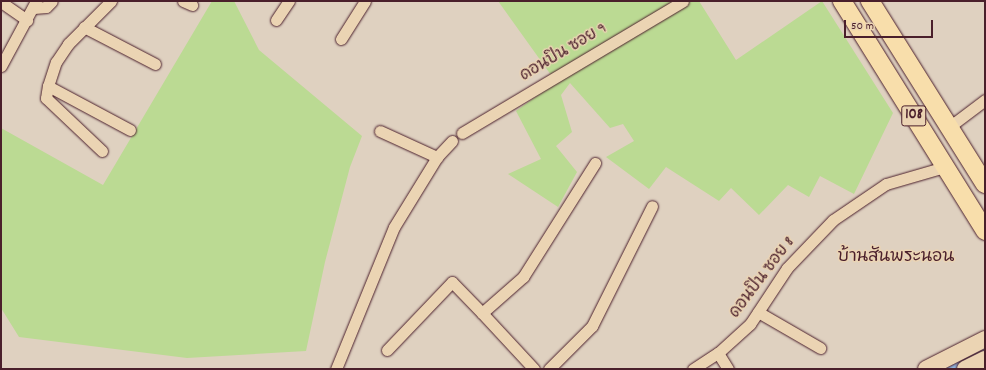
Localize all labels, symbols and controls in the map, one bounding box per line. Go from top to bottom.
scale bar [846,12,935,38]
text: 50 m [851,18,874,35]
street label: ดอนปิน ซอย 9 [517,20,611,86]
road number: 108 [901,103,927,129]
street label: ดอนปิน ซอย 8 [726,233,800,323]
district label: บ้านสันพระนอน [838,249,954,269]

